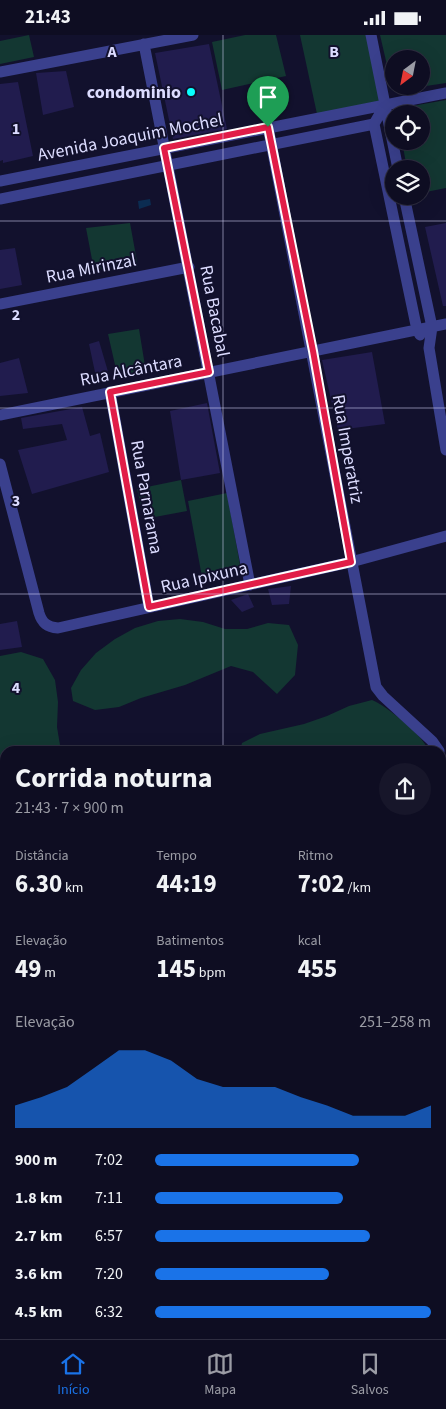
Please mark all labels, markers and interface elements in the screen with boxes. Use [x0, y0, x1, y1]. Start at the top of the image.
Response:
text: 21:43 [25, 4, 71, 31]
text: A [106, 41, 117, 63]
text: B [329, 41, 339, 63]
north arrow [385, 50, 430, 95]
map controls [385, 50, 430, 205]
pin [247, 76, 289, 127]
place label: condominio [87, 80, 181, 105]
icon: arrive [254, 83, 282, 111]
marker: condominio [185, 86, 197, 98]
button: locate [385, 105, 430, 150]
street label: Avenida Joaquim Mochel [35, 107, 225, 168]
text: 1 [12, 118, 20, 140]
button: layers [385, 160, 430, 205]
street label: Rua Mirinzal [44, 247, 138, 290]
street label: Rua Bacabal [193, 263, 236, 359]
text: 2 [12, 304, 20, 326]
street label: Rua Alcântara [78, 348, 184, 393]
street label: Rua Imperatriz [326, 393, 369, 506]
street label: Rua Parnarama [124, 438, 169, 556]
text: 3 [12, 490, 20, 512]
street label: Rua Ipixuna [158, 555, 250, 600]
text: 4 [12, 677, 21, 699]
text: Corrida noturna [15, 758, 213, 798]
button: share [379, 763, 431, 815]
text: 21:43 · 7 × 900 m [15, 797, 124, 819]
text: Distância [15, 846, 69, 866]
text: Tempo [156, 846, 197, 866]
text: Ritmo [298, 846, 333, 866]
text: 6.30 [15, 866, 62, 902]
text: 44:19 [156, 866, 217, 902]
text: 7:02 [298, 866, 345, 902]
text: km [62, 878, 83, 898]
text: /km [345, 878, 371, 898]
text: Elevação [15, 931, 67, 951]
text: Batimentos [156, 931, 224, 951]
text: kcal [298, 931, 321, 951]
text: 49 [15, 951, 41, 987]
text: 145 [156, 951, 196, 987]
text: 455 [298, 951, 337, 987]
text: m [41, 963, 56, 983]
text: bpm [196, 963, 226, 983]
text: Elevação [15, 1011, 75, 1033]
text: 251–258 m [359, 1011, 431, 1033]
text: 900 m [15, 1149, 57, 1171]
text: 7:02 [95, 1149, 123, 1171]
text: 1.8 km [15, 1187, 62, 1209]
text: 7:11 [95, 1187, 123, 1209]
text: 2.7 km [15, 1225, 62, 1247]
text: 6:57 [95, 1225, 123, 1247]
text: 3.6 km [15, 1263, 62, 1285]
text: 7:20 [95, 1263, 123, 1285]
text: 4.5 km [15, 1301, 62, 1323]
text: 6:32 [95, 1301, 123, 1323]
tab: Início [57, 1350, 90, 1400]
tab: Mapa [204, 1350, 236, 1400]
tab: Salvos [351, 1350, 389, 1400]

